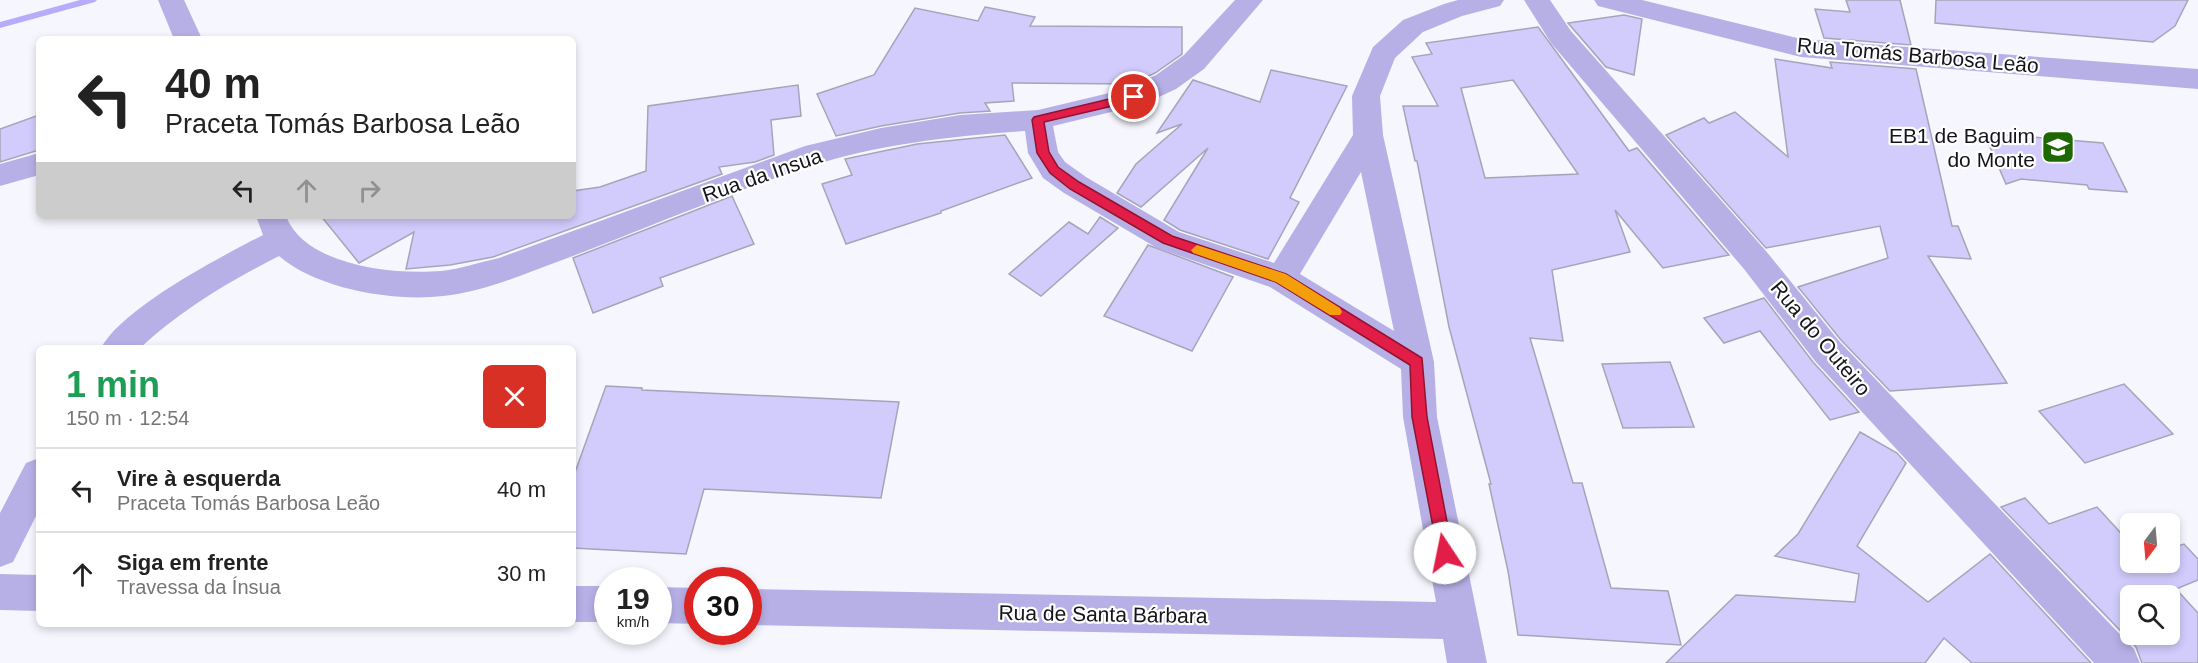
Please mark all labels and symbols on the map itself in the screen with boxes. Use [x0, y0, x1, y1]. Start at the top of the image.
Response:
street label: Rua Tomás Barbosa Leão [1796, 33, 2040, 77]
pin [1108, 71, 1159, 122]
place label: EB1 de Baguim do Monte [1889, 124, 2035, 171]
school or university icon: EB1 de Baguim do Monte [2040, 129, 2076, 165]
street label: Rua da Insua [699, 144, 825, 206]
street label: Rua do Outeiro [1766, 276, 1876, 400]
north arrow [2120, 513, 2180, 573]
position arrow [1413, 521, 1477, 585]
speed limit sign: 30 [684, 567, 762, 645]
street label: Rua de Santa Bárbara [998, 601, 1208, 627]

